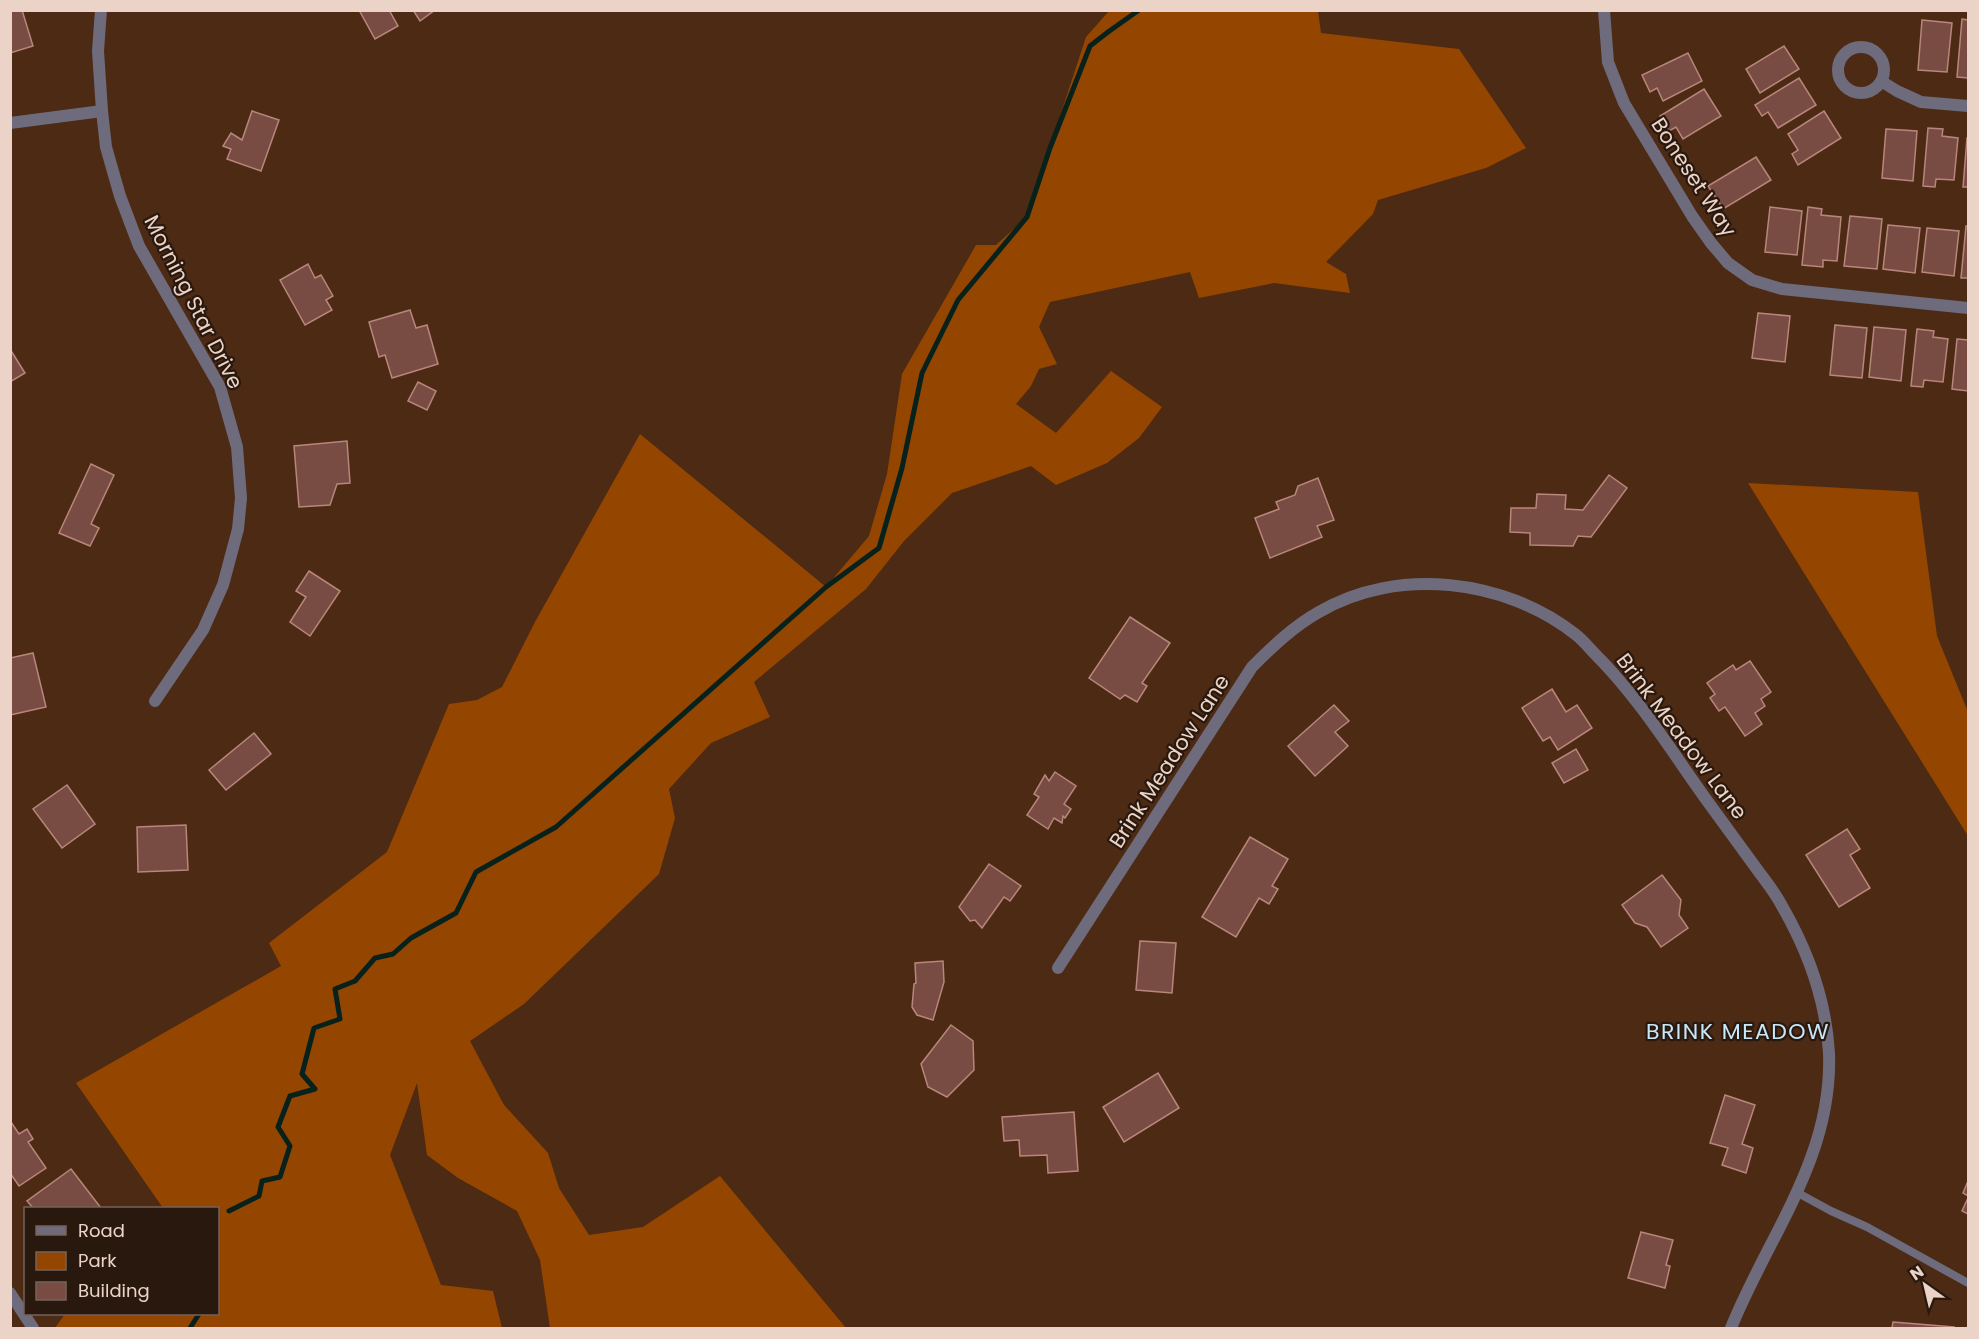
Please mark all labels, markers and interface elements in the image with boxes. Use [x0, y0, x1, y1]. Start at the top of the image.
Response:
street label: Boneset Way [1645, 112, 1743, 242]
street label: Morning Star Drive [138, 210, 250, 394]
street label: Brink Meadow Lane [1610, 647, 1754, 825]
street label: Brink Meadow Lane [1102, 669, 1236, 853]
district label: BRINK MEADOW [1646, 1016, 1830, 1047]
legend [24, 1207, 219, 1315]
text: Road [78, 1218, 125, 1243]
text: Park [78, 1248, 117, 1273]
north arrow [1895, 1255, 1955, 1315]
text: N [1905, 1260, 1928, 1286]
text: Building [78, 1278, 150, 1303]

